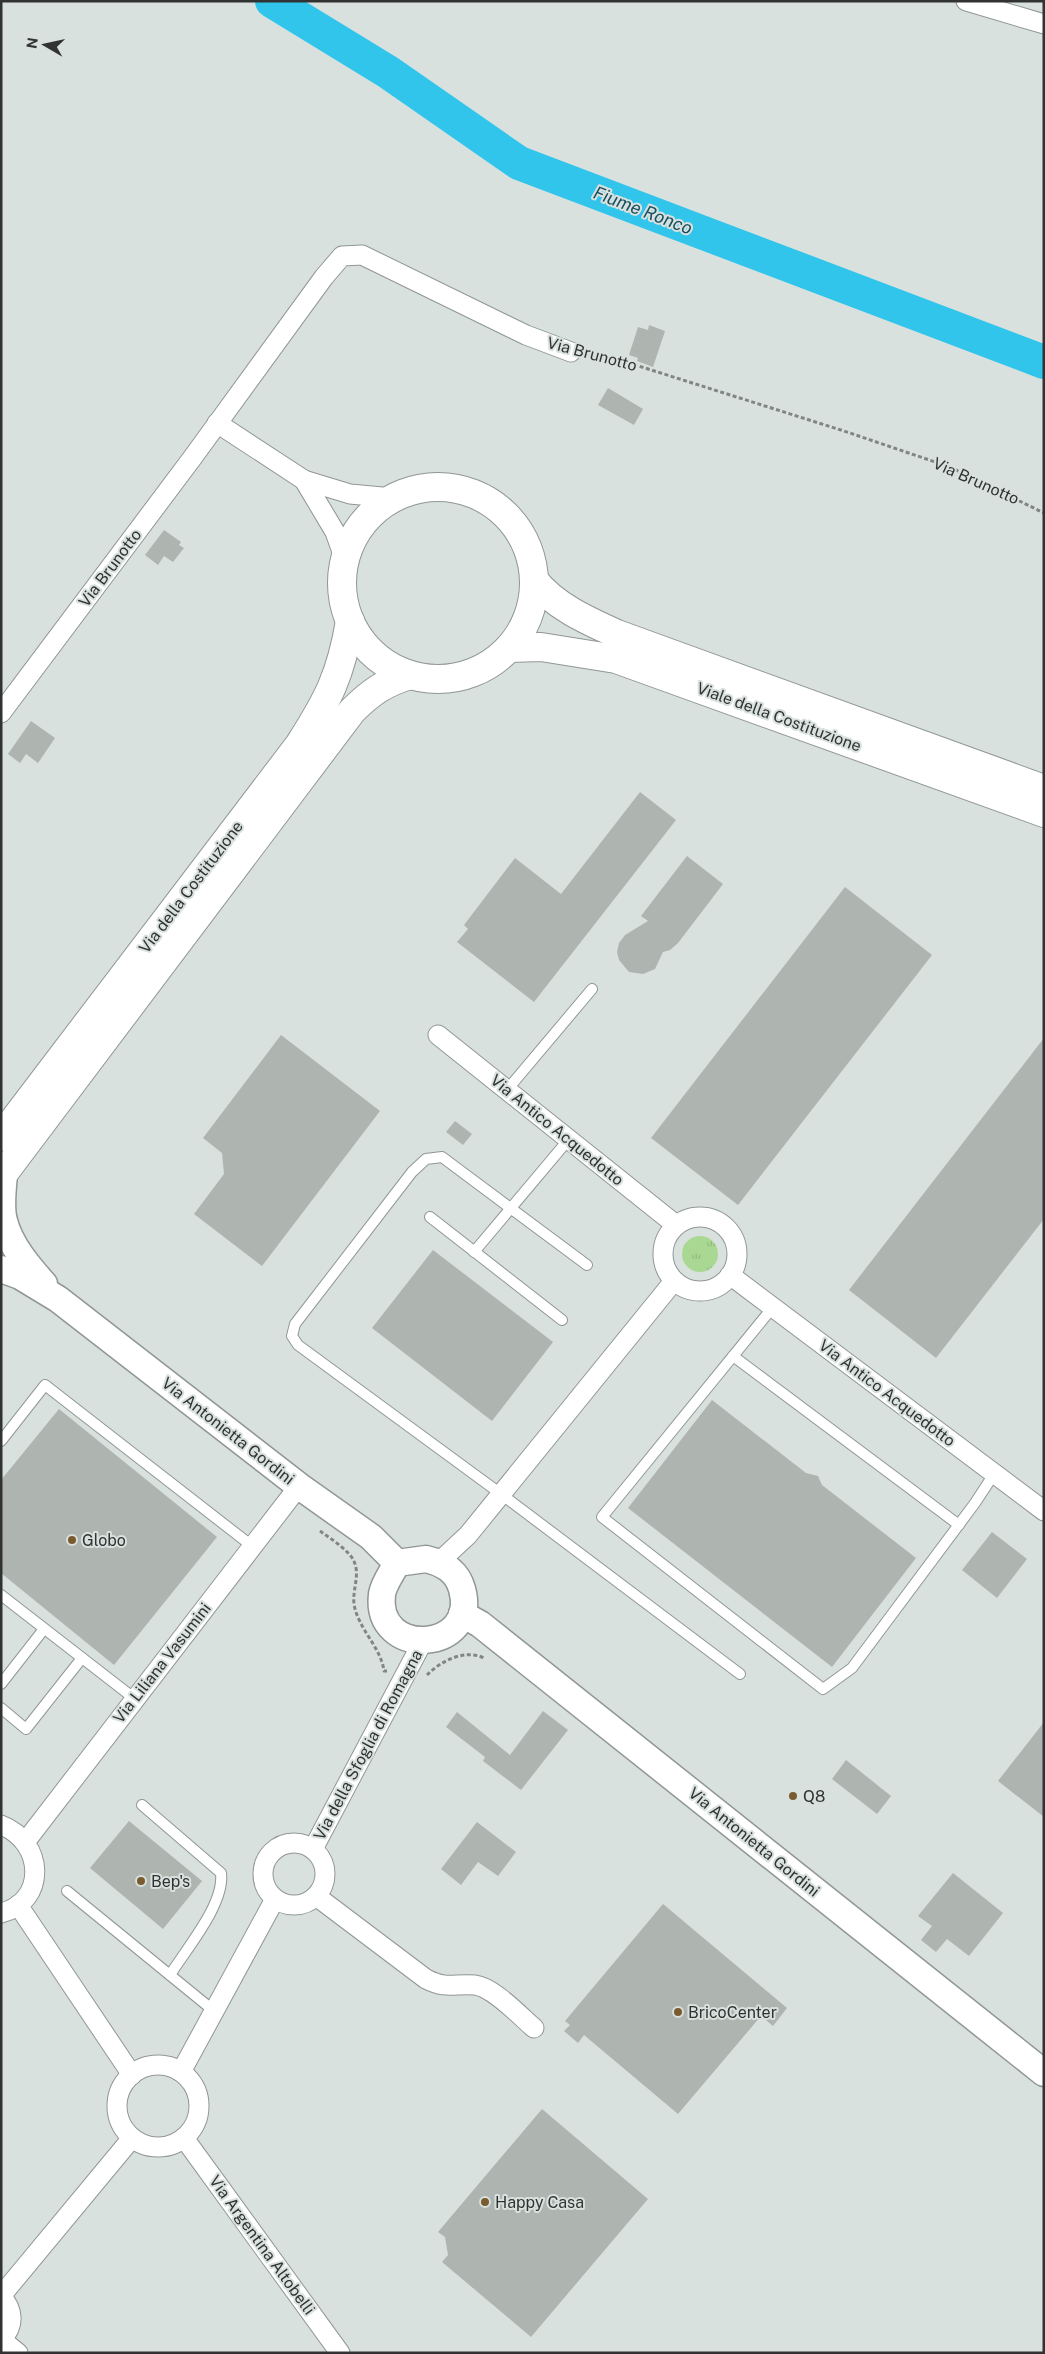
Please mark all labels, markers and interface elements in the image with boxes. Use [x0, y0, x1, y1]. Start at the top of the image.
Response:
north arrow [20, 20, 70, 70]
text: N [23, 36, 41, 50]
water label: Fiume Ronco [591, 182, 696, 239]
street label: Via Brunotto [545, 333, 639, 375]
street label: Via Brunotto [930, 454, 1022, 508]
street label: Via Brunotto [75, 525, 145, 611]
street label: Viale della Costituzione [694, 678, 864, 756]
street label: Via della Costituzione [135, 817, 247, 957]
street label: Via Antico Acquedotto [487, 1070, 627, 1190]
street label: Via Antico Acquedotto [815, 1336, 959, 1450]
street label: Via Antonietta Gordini [158, 1373, 298, 1489]
place label: Globo [82, 1531, 126, 1550]
marker: Globo [66, 1534, 78, 1546]
street label: Via Liliana Vasumini [109, 1599, 215, 1727]
street label: Via della Sfoglia di Romagna [310, 1647, 426, 1843]
street label: Via Antonietta Gordini [685, 1783, 823, 1901]
place label: Q8 [803, 1787, 825, 1806]
marker: Q8 [787, 1790, 799, 1802]
place label: Bep's [151, 1872, 190, 1891]
marker: Bep's [135, 1875, 147, 1887]
place label: BricoCenter [688, 2003, 777, 2022]
marker: BricoCenter [672, 2006, 684, 2018]
street label: Via Argentina Altobelli [205, 2172, 319, 2318]
place label: Happy Casa [495, 2193, 584, 2212]
marker: Happy Casa [479, 2196, 491, 2208]

